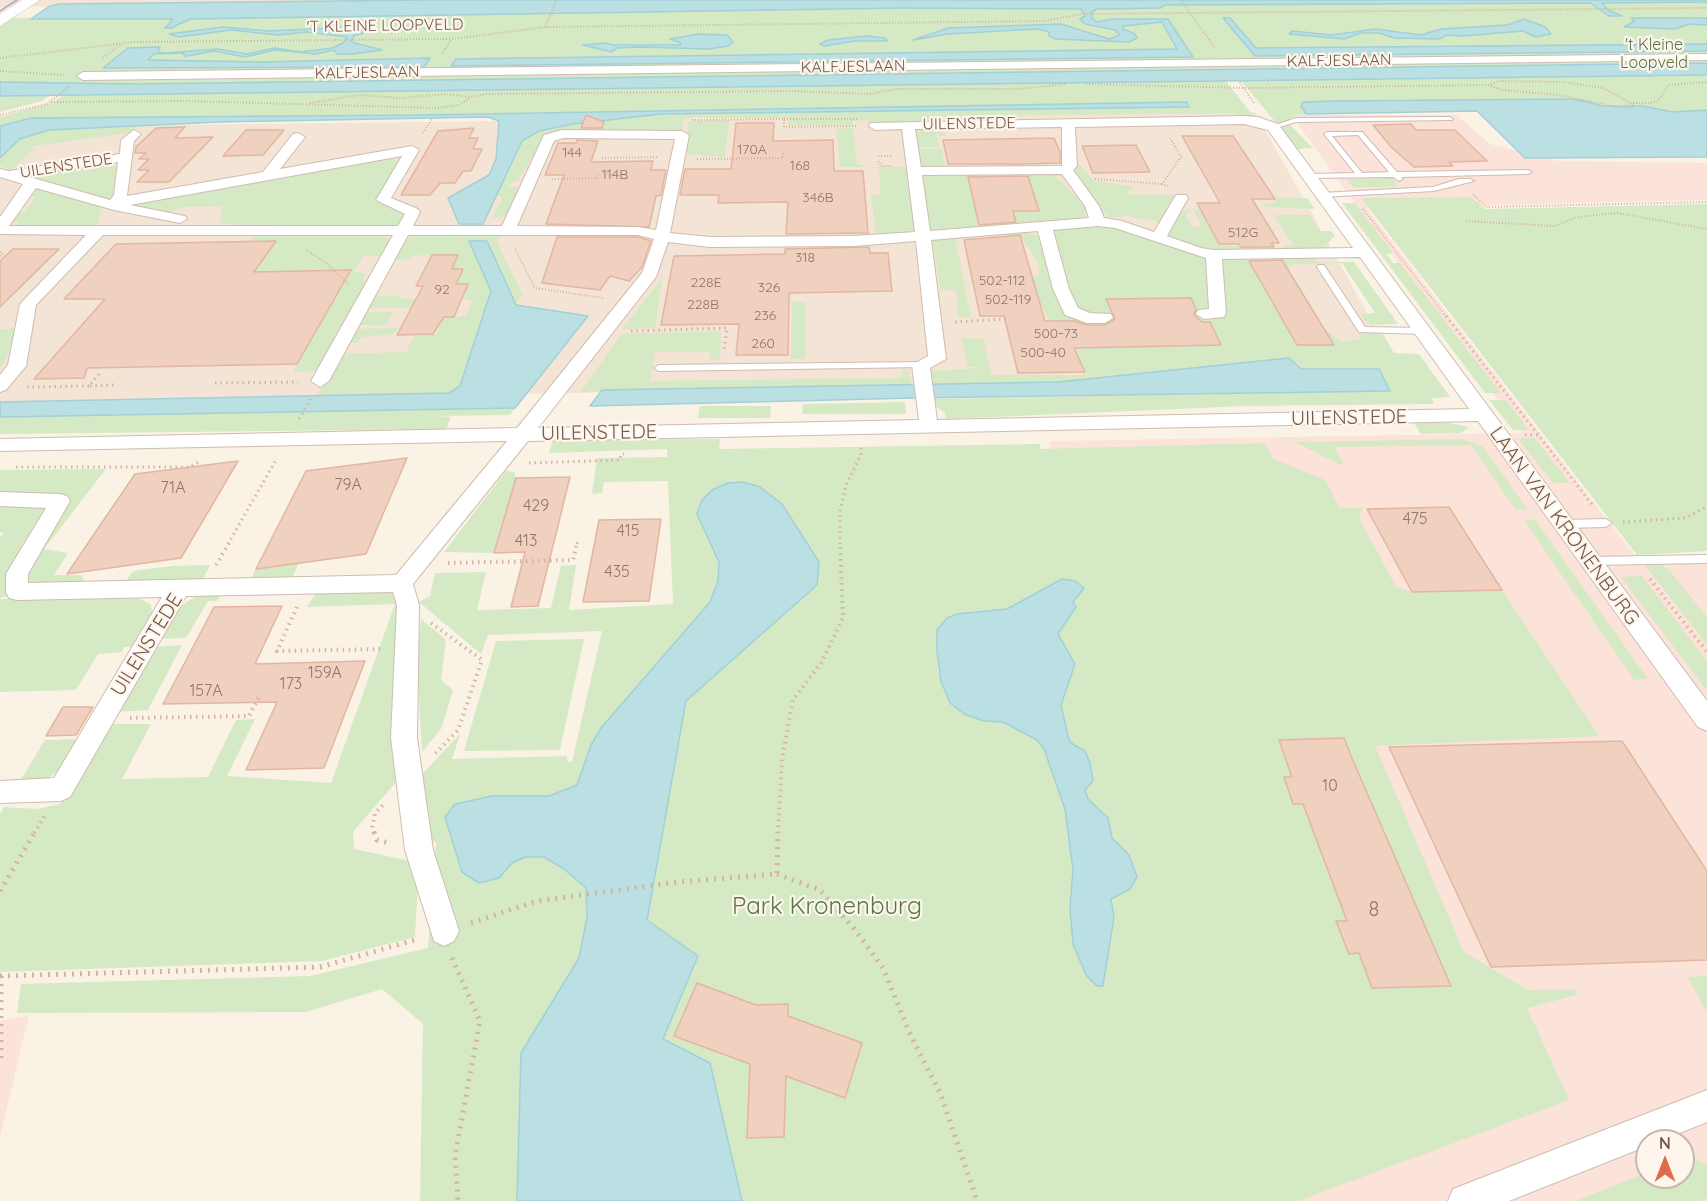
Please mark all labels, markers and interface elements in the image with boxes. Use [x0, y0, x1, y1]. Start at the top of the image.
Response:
street label: 'T KLEINE LOOPVELD [306, 15, 464, 37]
park label: 't Kleine Loopveld [1620, 35, 1688, 73]
street label: KALFJESLAAN [1286, 50, 1392, 72]
street label: KALFJESLAAN [800, 56, 906, 78]
street label: KALFJESLAAN [314, 62, 420, 84]
street label: UILENSTEDE [922, 114, 1016, 134]
house number: 170A [737, 142, 767, 158]
house number: 144 [562, 145, 582, 161]
street label: UILENSTEDE [19, 149, 113, 183]
house number: 168 [790, 158, 810, 174]
house number: 114B [602, 167, 628, 183]
house number: 346B [802, 190, 834, 206]
house number: 512G [1228, 225, 1258, 241]
house number: 318 [795, 250, 815, 266]
house number: 502-112 [979, 273, 1025, 289]
house number: 228E [690, 275, 722, 291]
house number: 326 [758, 280, 780, 296]
house number: 92 [434, 282, 450, 298]
house number: 502-119 [985, 292, 1031, 308]
house number: 228B [687, 297, 719, 313]
house number: 236 [754, 308, 776, 324]
house number: 500-73 [1034, 326, 1078, 342]
house number: 260 [751, 336, 775, 352]
house number: 500-40 [1020, 345, 1066, 361]
street label: UILENSTEDE [1291, 405, 1407, 431]
street label: UILENSTEDE [541, 420, 657, 446]
street label: LAAN VAN KRONENBURG [1484, 422, 1644, 630]
house number: 79A [334, 475, 362, 495]
house number: 71A [160, 478, 186, 498]
house number: 429 [523, 496, 549, 516]
house number: 475 [1403, 509, 1427, 529]
house number: 415 [617, 521, 639, 541]
house number: 413 [515, 531, 537, 551]
house number: 435 [604, 562, 630, 582]
street label: UILENSTEDE [106, 589, 188, 701]
house number: 159A [308, 663, 342, 683]
house number: 173 [280, 674, 302, 694]
house number: 157A [189, 681, 223, 701]
house number: 10 [1322, 776, 1338, 796]
park label: Park Kronenburg [732, 893, 922, 921]
house number: 8 [1369, 898, 1379, 922]
north arrow [1635, 1129, 1695, 1189]
text: N [1659, 1133, 1671, 1153]

